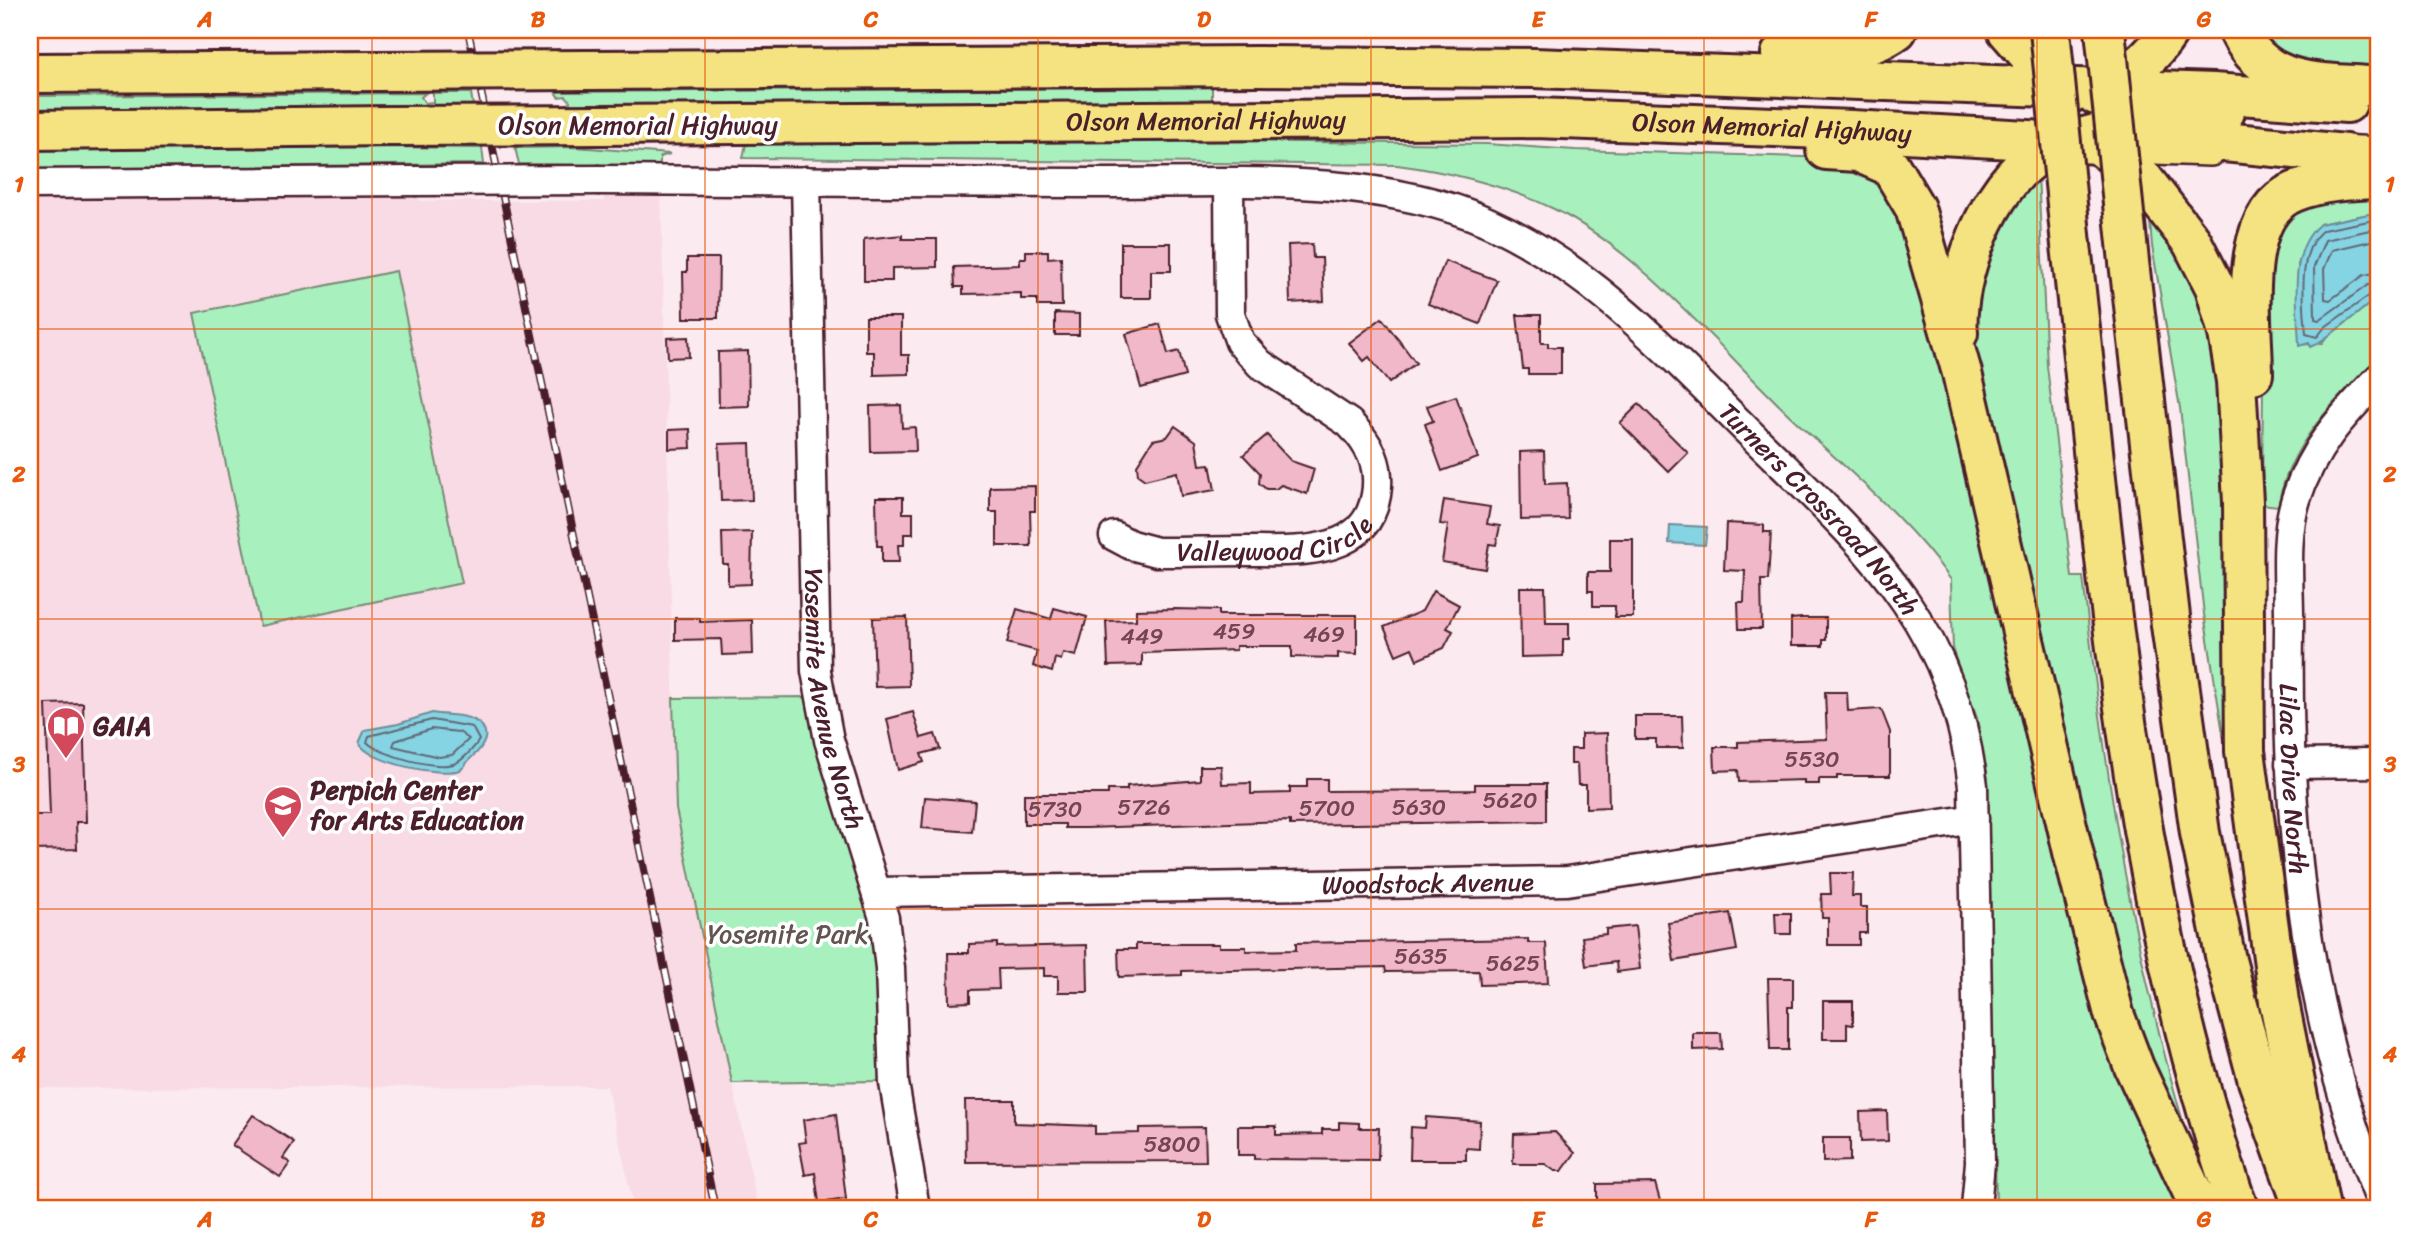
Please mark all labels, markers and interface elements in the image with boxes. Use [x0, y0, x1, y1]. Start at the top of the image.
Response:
text: A [196, 0, 213, 40]
text: B [531, 0, 546, 40]
text: C [863, 0, 879, 40]
text: D [1197, 0, 1212, 40]
text: E [1532, 0, 1547, 40]
text: F [1864, 0, 1879, 40]
text: G [2196, 0, 2212, 40]
street label: Olson Memorial Highway [1066, 96, 1347, 145]
street label: Olson Memorial Highway [1631, 99, 1913, 156]
street label: Olson Memorial Highway [498, 102, 778, 148]
text: 1 [14, 164, 24, 205]
text: 1 [2385, 164, 2395, 205]
street label: Turners Crossroad North [1707, 391, 1932, 625]
text: 2 [11, 454, 26, 495]
text: 2 [2382, 454, 2397, 495]
street label: Valleywood Circle [1177, 505, 1386, 575]
street label: Yosemite Avenue North [791, 568, 878, 835]
house number: 459 [1213, 611, 1255, 652]
house number: 469 [1303, 614, 1345, 655]
house number: 449 [1121, 616, 1163, 657]
street label: Lilac Drive North [2266, 683, 2322, 877]
place label: GAIA [93, 703, 151, 749]
library icon: GAIA [45, 705, 87, 760]
house number: 5530 [1784, 739, 1840, 780]
text: 3 [12, 744, 26, 785]
text: 3 [2383, 744, 2397, 785]
place label: Perpich Center for Arts Education [310, 767, 525, 843]
house number: 5620 [1483, 780, 1537, 821]
school or university icon: Perpich Center for Arts Education [262, 784, 304, 839]
house number: 5726 [1117, 787, 1171, 828]
house number: 5630 [1392, 787, 1446, 828]
house number: 5700 [1299, 788, 1355, 829]
house number: 5730 [1028, 789, 1082, 830]
street label: Woodstock Avenue [1322, 859, 1535, 908]
park label: Yosemite Park [707, 911, 869, 957]
house number: 5635 [1394, 936, 1448, 977]
house number: 5625 [1486, 943, 1540, 984]
text: 4 [11, 1034, 27, 1075]
text: 4 [2382, 1034, 2398, 1075]
house number: 5800 [1144, 1124, 1201, 1165]
text: A [196, 1199, 213, 1238]
text: B [531, 1199, 546, 1238]
text: C [863, 1199, 879, 1238]
text: D [1197, 1199, 1212, 1238]
text: E [1532, 1199, 1547, 1238]
text: F [1864, 1199, 1879, 1238]
text: G [2196, 1199, 2212, 1238]

